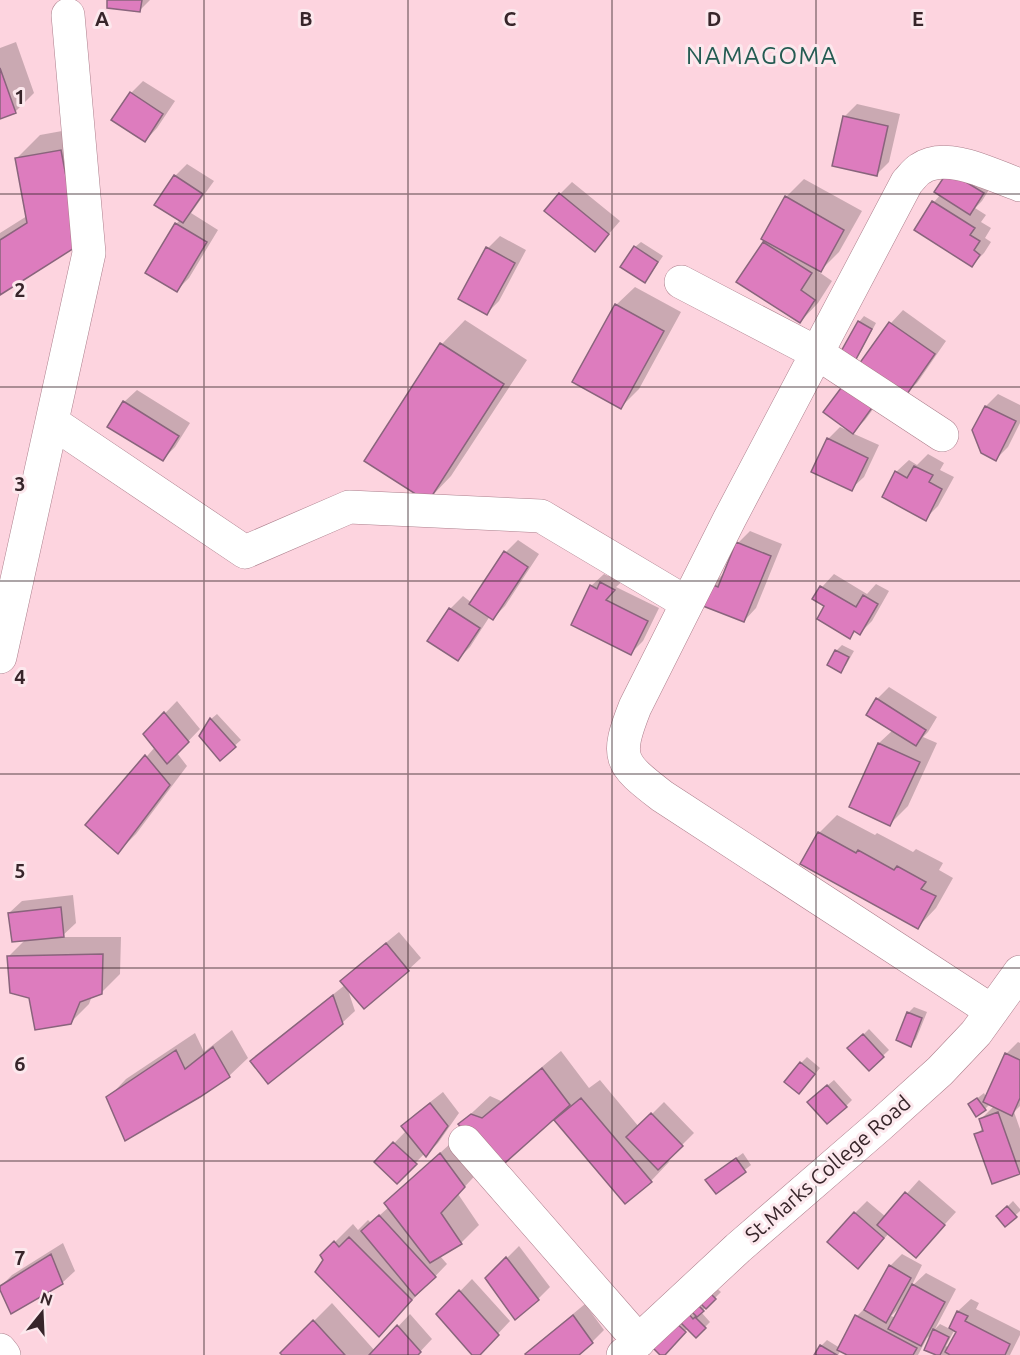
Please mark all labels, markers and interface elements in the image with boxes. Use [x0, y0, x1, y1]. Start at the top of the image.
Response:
text: A [95, 7, 109, 30]
text: B [299, 7, 313, 30]
text: C [504, 7, 517, 30]
text: D [707, 7, 721, 30]
text: E [912, 7, 924, 30]
district label: NAMAGOMA [686, 42, 838, 69]
text: 1 [14, 85, 26, 108]
text: 2 [14, 278, 26, 301]
text: 3 [14, 472, 26, 495]
text: 4 [14, 665, 26, 688]
text: 5 [14, 859, 26, 882]
text: 6 [14, 1052, 26, 1075]
street label: St.Marks College Road [740, 1090, 915, 1246]
text: 7 [14, 1246, 26, 1269]
north arrow [12, 1283, 72, 1343]
text: N [38, 1288, 55, 1309]

